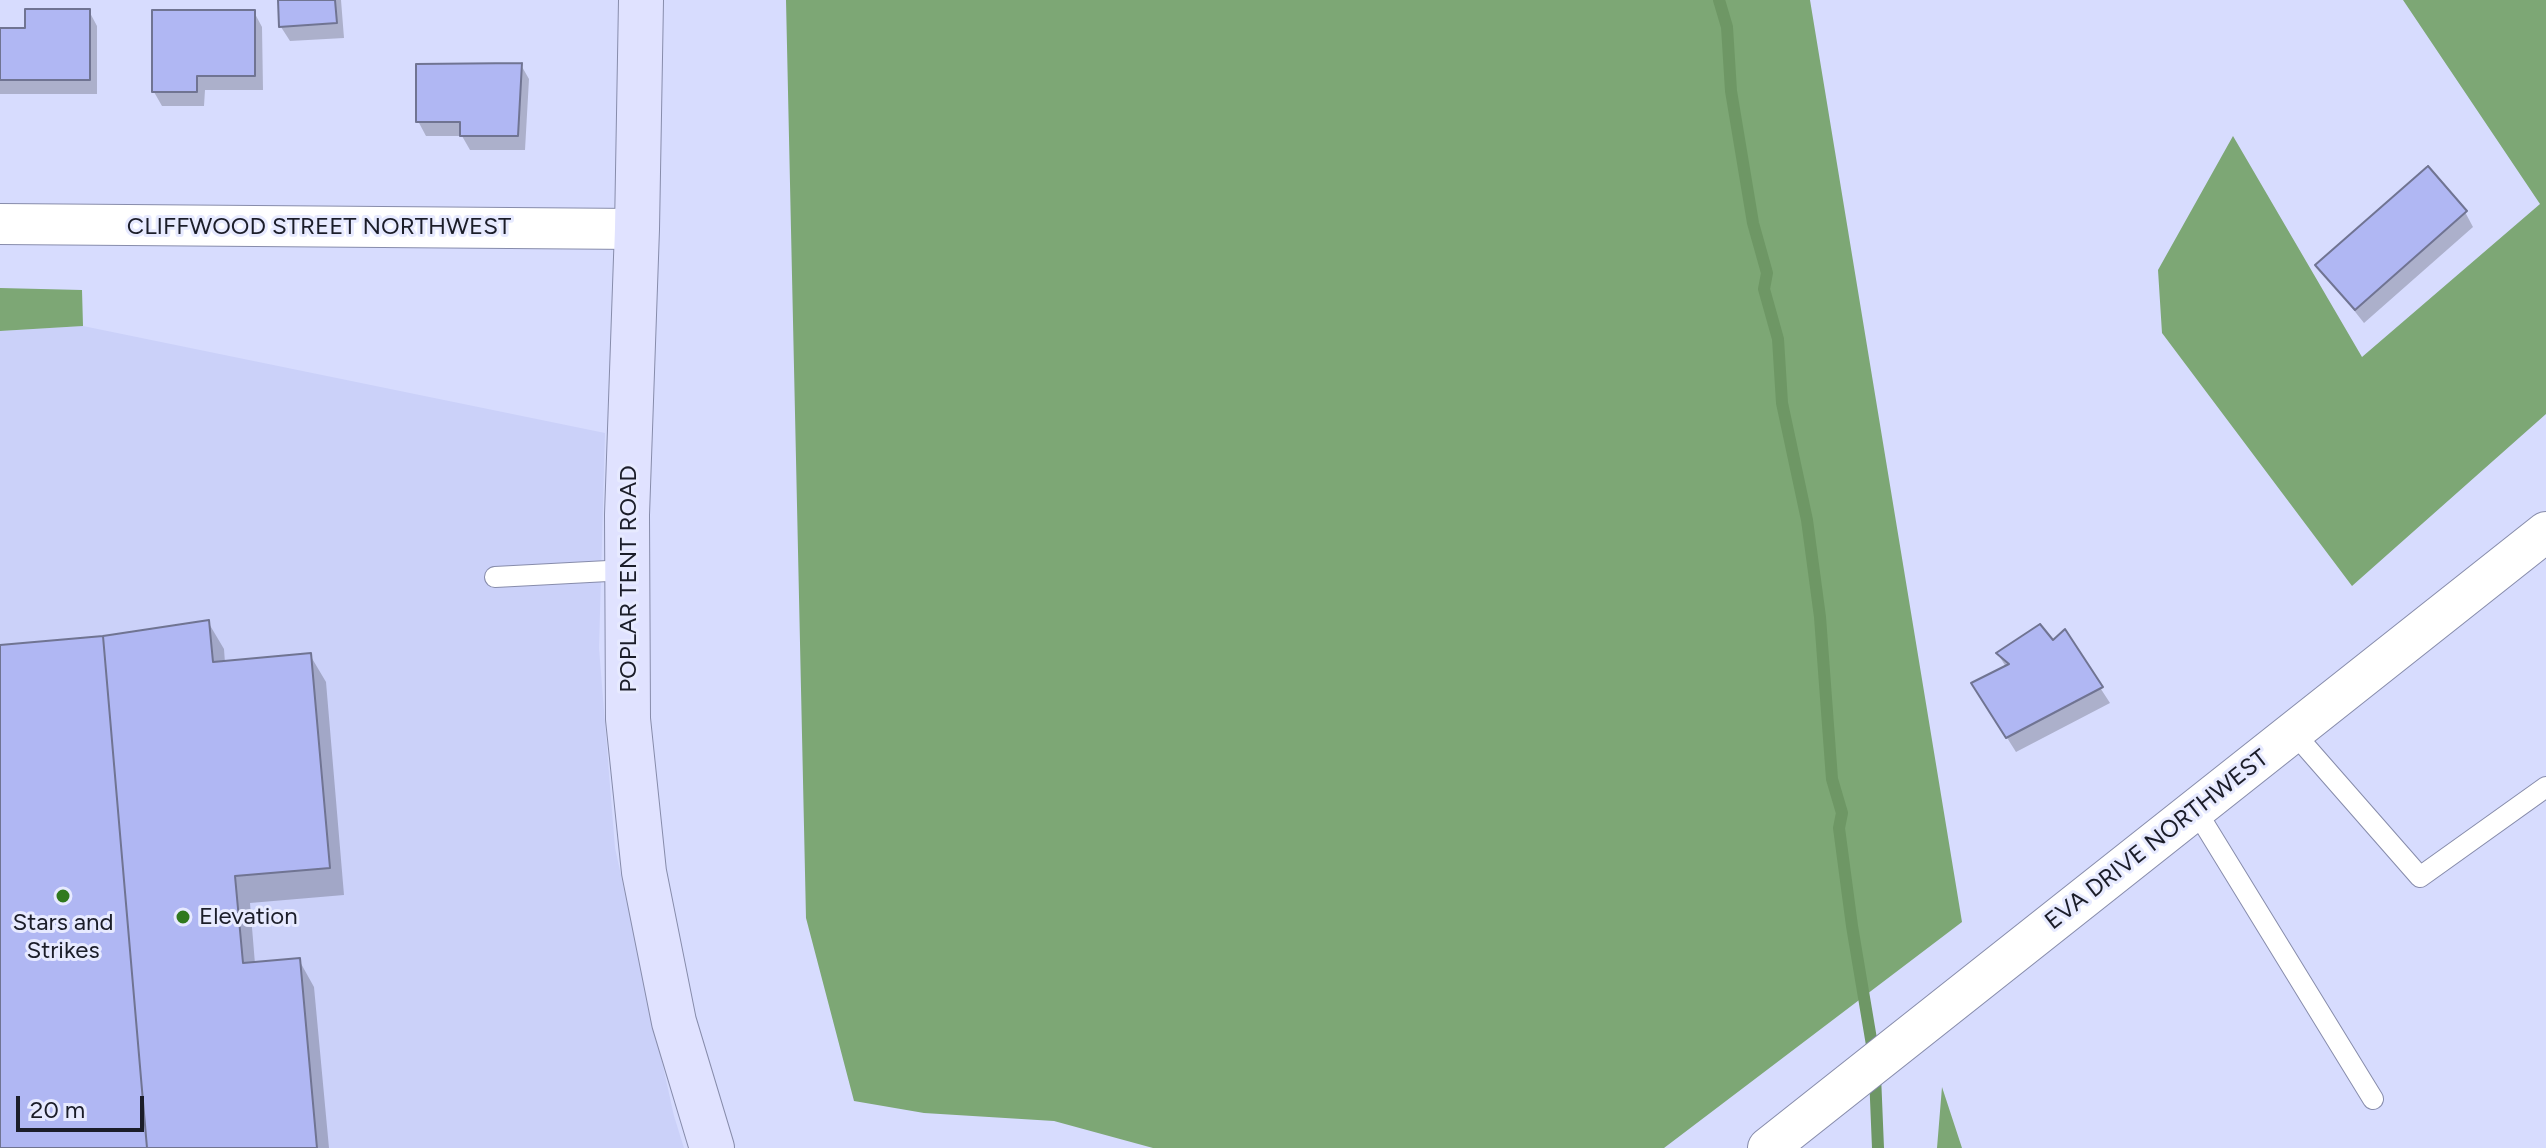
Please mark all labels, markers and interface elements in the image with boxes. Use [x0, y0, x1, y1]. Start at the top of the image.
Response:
street label: CLIFFWOOD STREET NORTHWEST [127, 213, 511, 241]
street label: POPLAR TENT ROAD [615, 465, 643, 693]
street label: EVA DRIVE NORTHWEST [2040, 744, 2274, 936]
marker: Stars and Strikes [54, 887, 72, 905]
place label: Elevation [199, 903, 298, 931]
marker: Elevation [174, 908, 192, 926]
place label: Stars and Strikes [13, 909, 113, 965]
scale bar [20, 1080, 148, 1130]
text: 20 m [30, 1095, 85, 1124]

